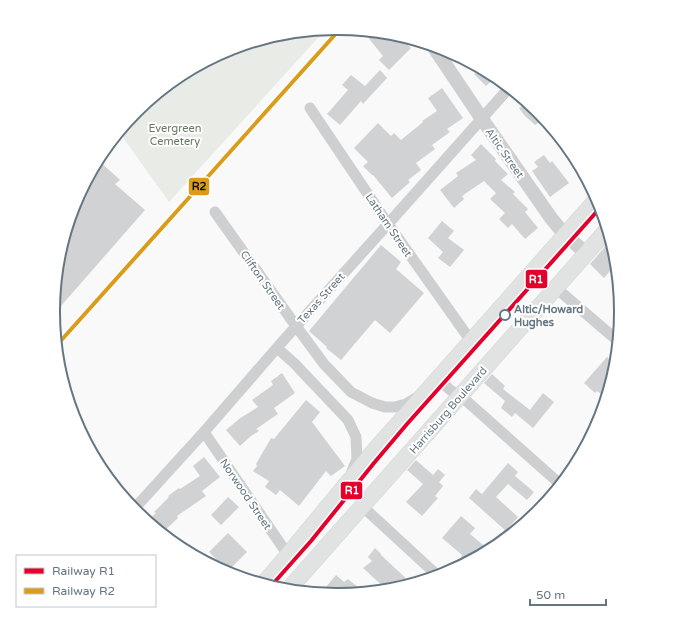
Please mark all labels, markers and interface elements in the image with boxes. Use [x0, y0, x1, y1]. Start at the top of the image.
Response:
park label: Evergreen Cemetery [148, 122, 202, 148]
street label: Altic Street [483, 126, 527, 181]
line badge: R2 [188, 177, 210, 196]
text: R2 [192, 180, 206, 193]
street label: Latham Street [363, 191, 415, 260]
street label: Clifton Street [237, 248, 288, 312]
line badge: R1 [525, 269, 548, 289]
street label: Texas Street [295, 270, 348, 326]
text: R1 [529, 273, 543, 286]
place label: Altic/Howard Hughes [514, 303, 583, 330]
marker: Altic/Howard Hughes [499, 309, 511, 321]
street label: Harrisburg Boulevard [407, 364, 490, 457]
street label: Norwood Street [217, 456, 274, 532]
line badge: R1 [340, 481, 363, 500]
text: R1 [345, 484, 359, 497]
legend [16, 555, 156, 607]
text: Railway R1 [52, 564, 115, 578]
scale bar [530, 581, 606, 607]
text: Railway R2 [52, 584, 115, 598]
text: 50 m [536, 588, 565, 602]

